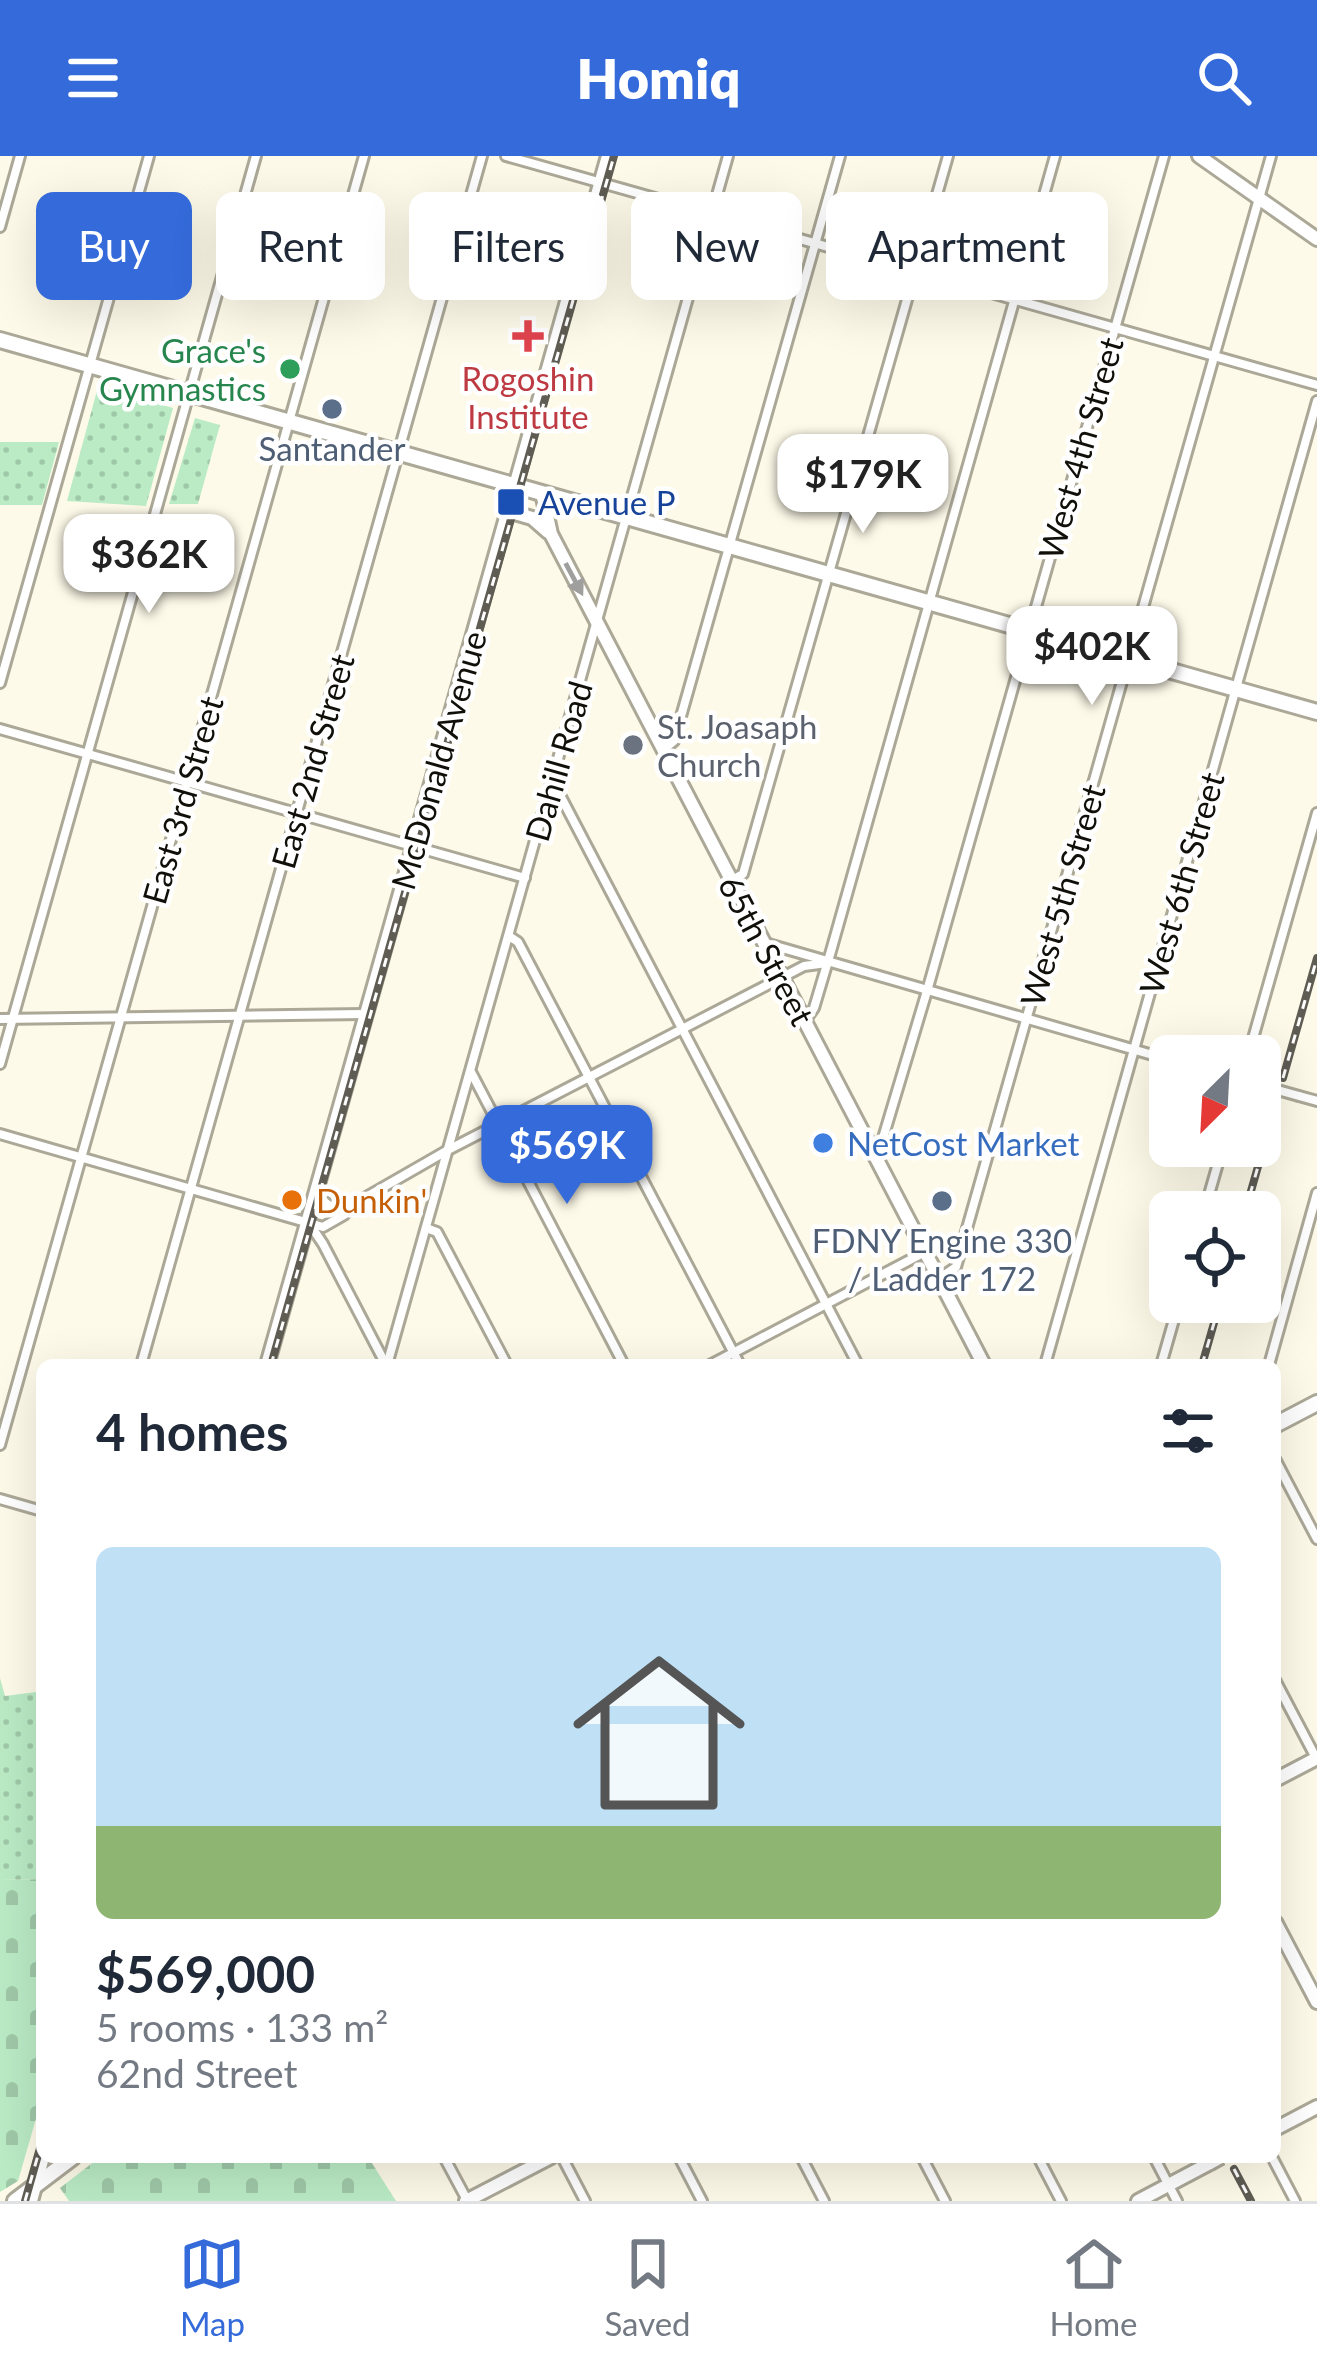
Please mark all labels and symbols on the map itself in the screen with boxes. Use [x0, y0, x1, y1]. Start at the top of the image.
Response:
marker: Rogoshin Institute [512, 320, 544, 352]
place label: Grace's Gymnastics [99, 330, 266, 408]
street label: West 4th Street [1029, 332, 1131, 564]
marker: Grace's Gymnastics [277, 356, 303, 382]
place label: Rogoshin Institute [462, 358, 594, 436]
marker: Santander [319, 396, 345, 422]
place label: Santander [259, 428, 405, 468]
pin: $179K [779, 434, 947, 536]
place label: Avenue P [538, 482, 676, 522]
marker: Avenue P [495, 486, 527, 518]
pin: $362K [65, 514, 233, 616]
one-way arrow [563, 561, 584, 596]
pin: $402K [1008, 606, 1176, 708]
street label: McDonald Avenue [382, 626, 494, 894]
street label: East 2nd Street [262, 649, 362, 873]
street label: Dahill Road [516, 676, 600, 846]
street label: East 3rd Street [133, 691, 231, 908]
place label: St. Joasaph Church [657, 706, 817, 784]
marker: St. Joasaph Church [620, 732, 646, 758]
street label: West 6th Street [1130, 767, 1232, 999]
street label: West 5th Street [1011, 779, 1113, 1011]
street label: 65th Street [711, 868, 823, 1032]
north arrow [1149, 1035, 1281, 1167]
pin: $569K [483, 1105, 651, 1207]
place label: NetCost Market [847, 1123, 1080, 1163]
marker: NetCost Market [810, 1130, 836, 1156]
place label: Dunkin' [316, 1180, 427, 1220]
marker: Dunkin' [279, 1187, 305, 1213]
marker: FDNY Engine 330 / Ladder 172 [929, 1188, 955, 1214]
place label: FDNY Engine 330 / Ladder 172 [812, 1220, 1072, 1298]

